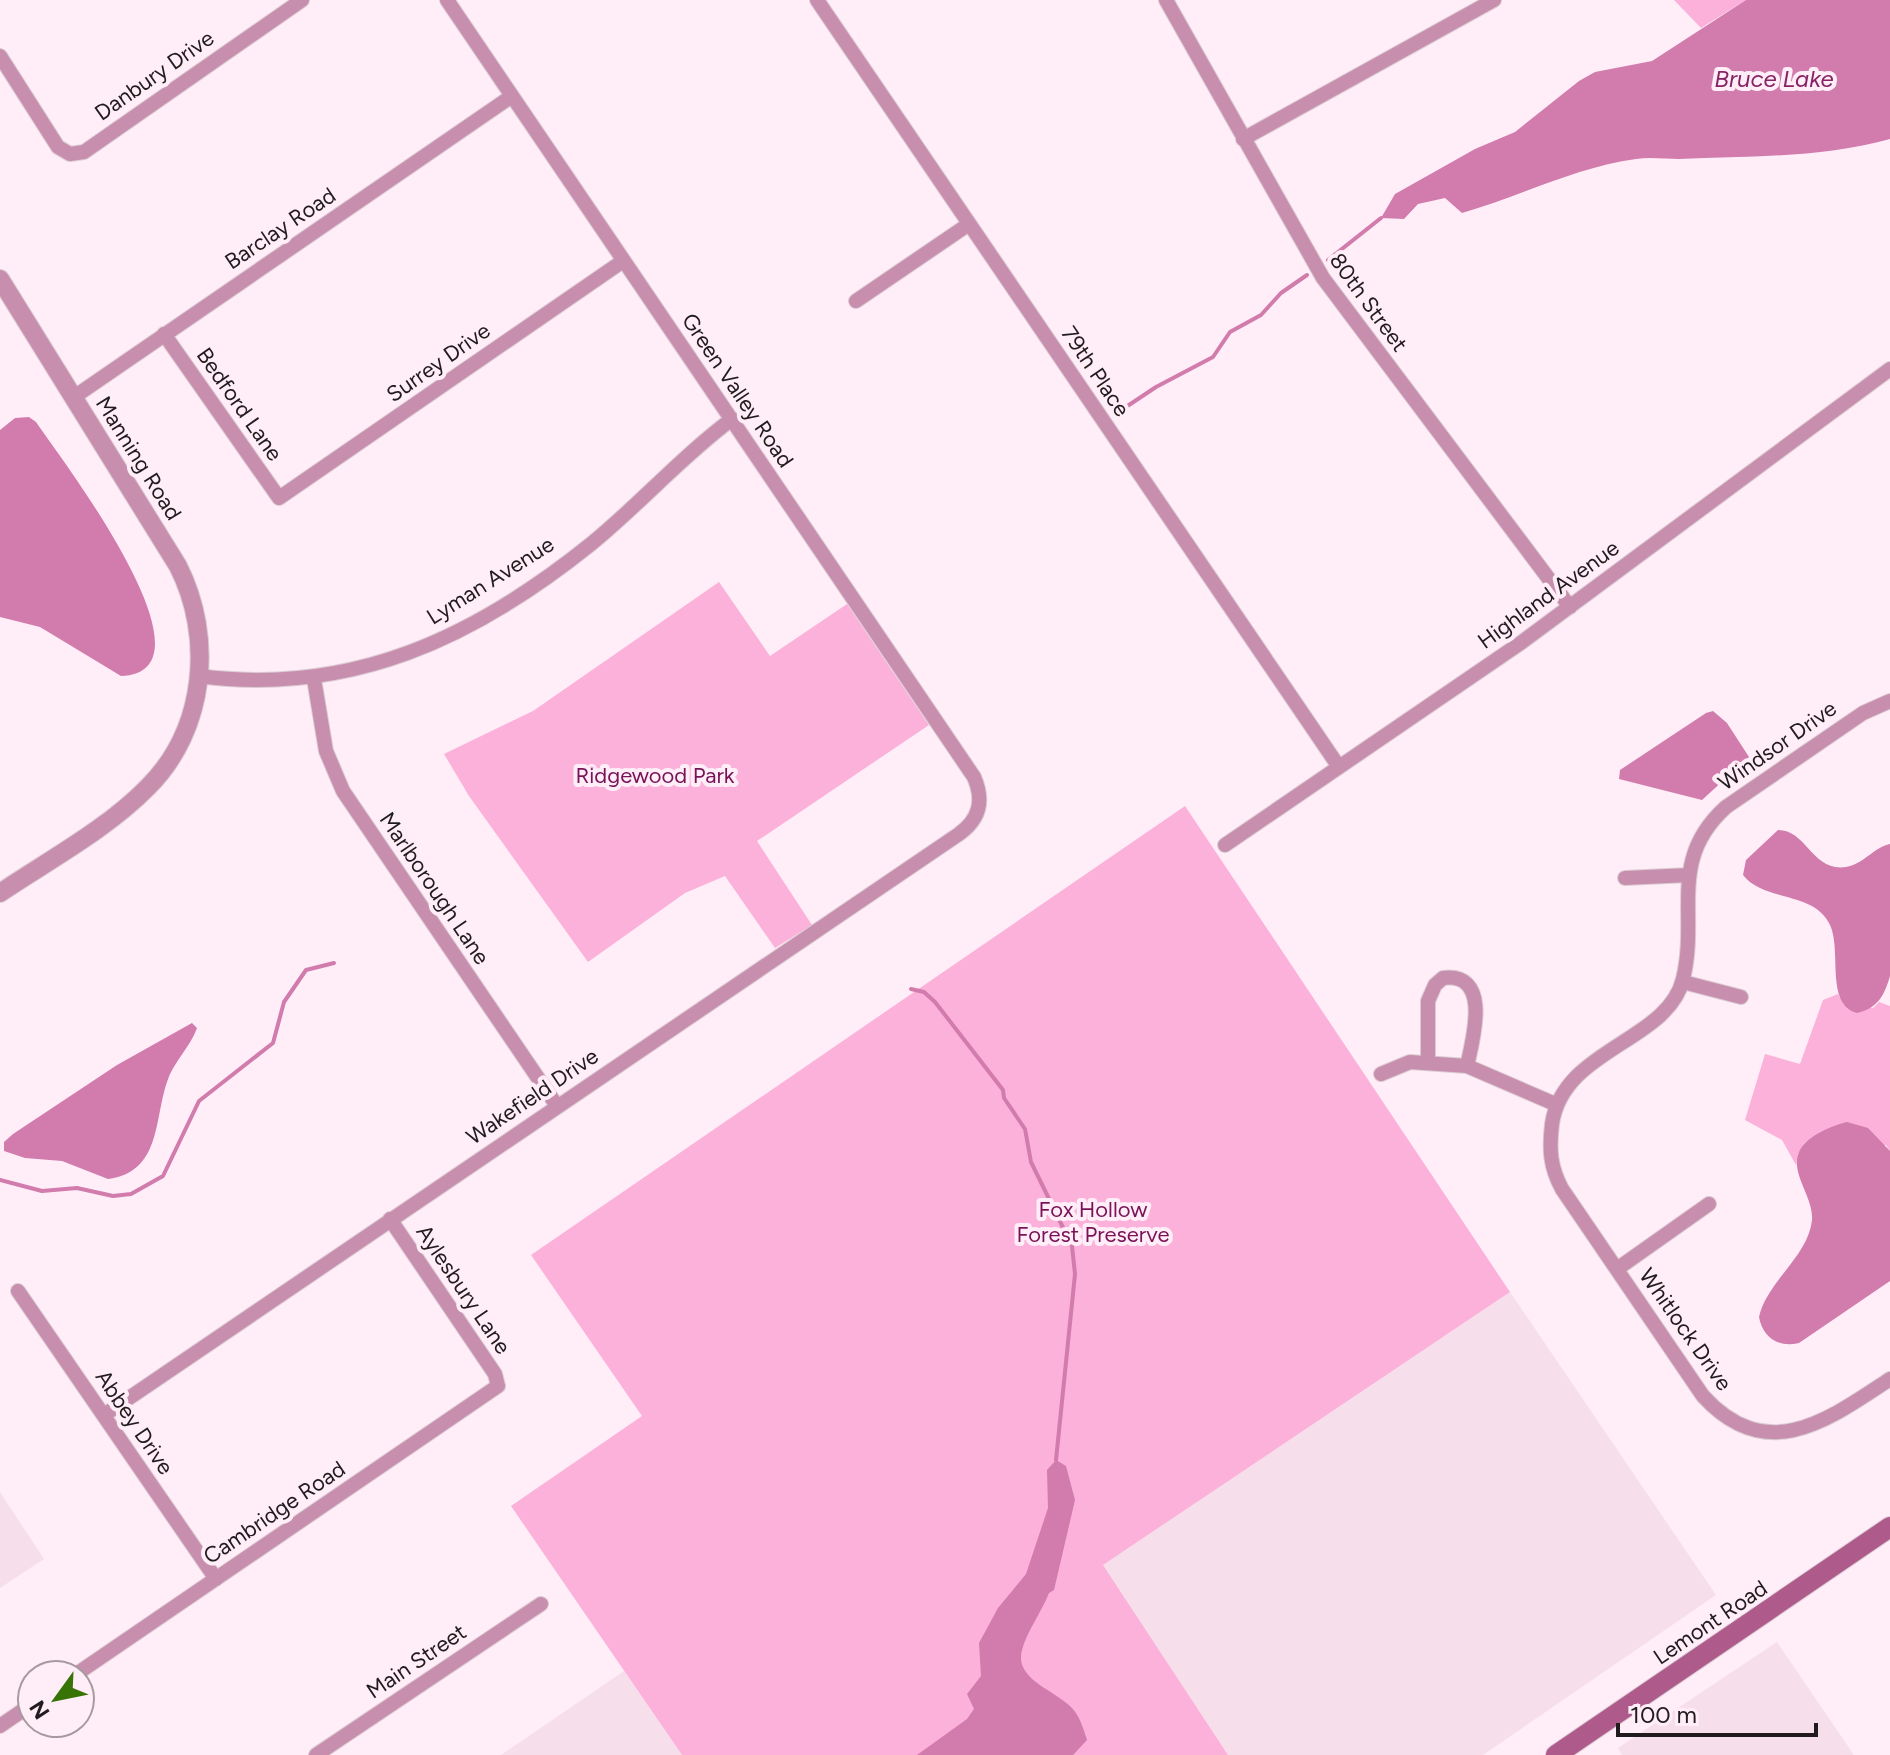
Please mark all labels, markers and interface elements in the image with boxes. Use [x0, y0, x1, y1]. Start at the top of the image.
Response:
street label: Danbury Drive [90, 24, 219, 126]
water label: Bruce Lake [1714, 64, 1834, 93]
street label: Barclay Road [220, 182, 341, 275]
street label: 80th Street [1324, 248, 1413, 357]
street label: Green Valley Road [676, 308, 799, 473]
street label: Surrey Drive [381, 317, 495, 408]
street label: 79th Place [1056, 321, 1136, 422]
street label: Bedford Lane [191, 343, 288, 466]
street label: Manning Road [90, 391, 187, 525]
street label: Lyman Avenue [422, 531, 559, 630]
street label: Highland Avenue [1472, 534, 1624, 655]
street label: Windsor Drive [1713, 695, 1842, 796]
park label: Ridgewood Park [575, 762, 735, 789]
street label: Marlborough Lane [374, 807, 495, 970]
street label: Wakefield Drive [461, 1042, 603, 1150]
park label: Fox Hollow Forest Preserve [1016, 1196, 1170, 1248]
street label: Aylesbury Lane [410, 1220, 517, 1359]
street label: Whitlock Drive [1633, 1263, 1738, 1396]
street label: Abbey Drive [90, 1365, 179, 1480]
street label: Cambridge Road [198, 1455, 350, 1570]
street label: Lemont Road [1648, 1574, 1772, 1670]
street label: Main Street [361, 1618, 471, 1705]
north arrow [16, 1659, 96, 1739]
scale bar [1618, 1687, 1816, 1737]
text: N [24, 1695, 56, 1724]
text: 100 m [1630, 1700, 1697, 1729]

